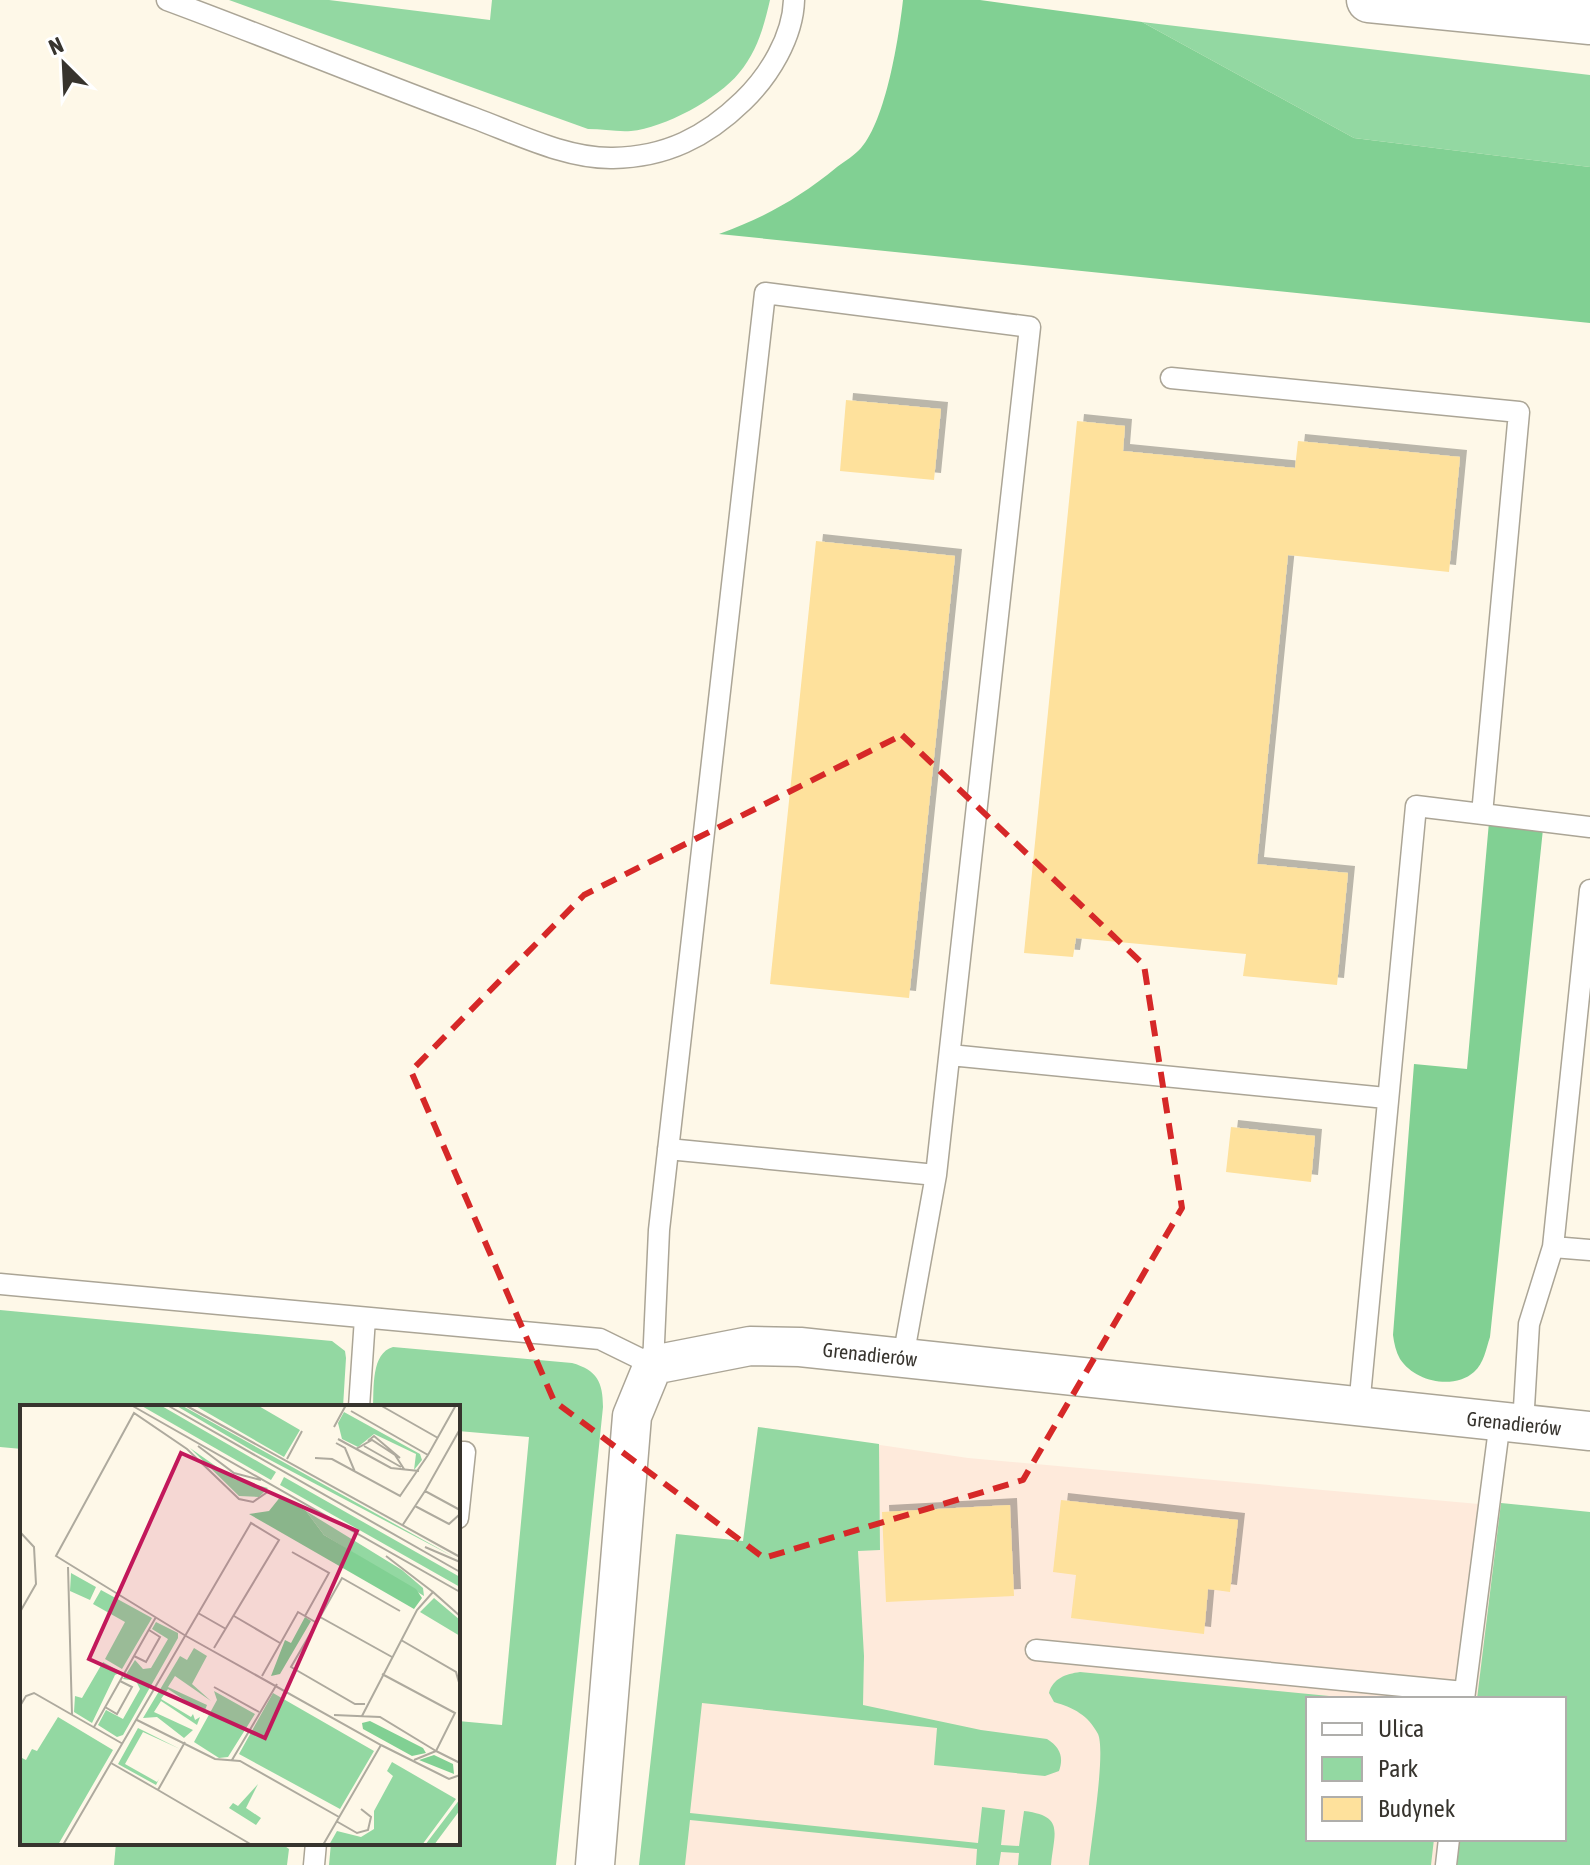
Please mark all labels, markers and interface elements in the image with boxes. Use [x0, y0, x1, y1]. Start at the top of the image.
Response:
north arrow [24, 24, 104, 104]
text: N [45, 31, 67, 60]
street label: Grenadierów [822, 1338, 918, 1370]
inset map [20, 1405, 460, 1845]
street label: Grenadierów [1466, 1407, 1562, 1439]
legend [1306, 1697, 1566, 1841]
text: Ulica [1378, 1715, 1424, 1742]
text: Park [1378, 1755, 1419, 1782]
text: Budynek [1378, 1795, 1456, 1822]

